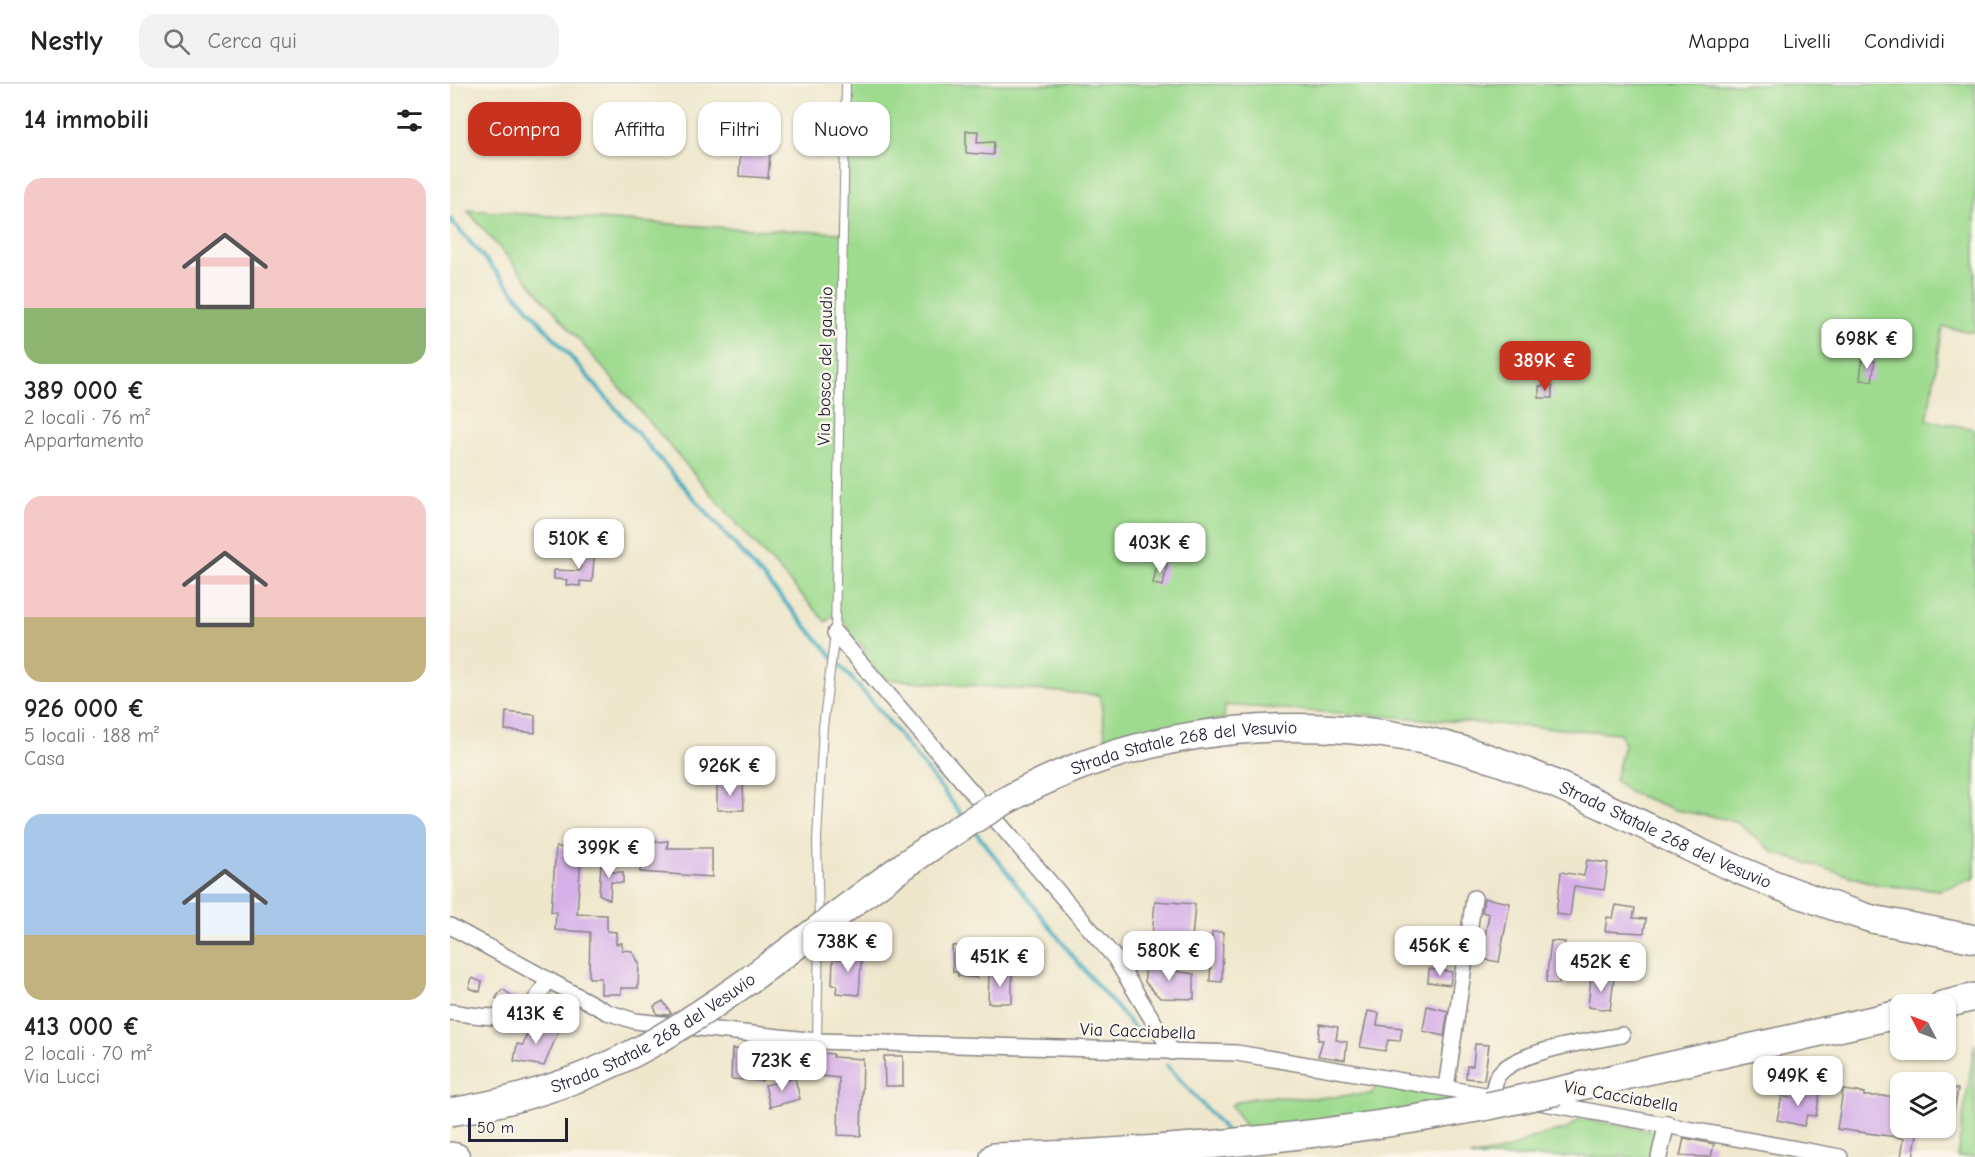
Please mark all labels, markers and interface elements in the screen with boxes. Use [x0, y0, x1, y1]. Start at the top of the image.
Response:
search box [139, 14, 559, 68]
text: Nestly [30, 25, 103, 57]
icon: search [160, 25, 193, 58]
text: Cerca qui [208, 28, 297, 54]
text: Mappa [1688, 29, 1750, 53]
text: Livelli [1783, 29, 1831, 53]
text: Condividi [1864, 29, 1945, 53]
chip: Compra [468, 102, 581, 156]
chip: Affitta [593, 102, 686, 156]
chip: Filtri [698, 102, 781, 156]
chip: Nuovo [793, 102, 890, 156]
icon: filters [393, 104, 426, 137]
text: 14 immobili [24, 105, 149, 135]
icon: home [171, 217, 279, 325]
street label: Via bosco del gaudio [814, 286, 837, 446]
pin: 698K € [1818, 319, 1916, 370]
text: 698K € [1835, 327, 1899, 350]
pin: 389K € [1496, 341, 1594, 392]
text: 389K € [1514, 349, 1576, 372]
text: 389 000 € [24, 376, 145, 406]
text: 2 locali · 76 m² [24, 406, 150, 429]
text: Appartamento [24, 429, 144, 452]
pin: 510K € [530, 519, 628, 570]
pin: 403K € [1111, 523, 1209, 574]
text: 510K € [548, 527, 610, 550]
text: 403K € [1129, 531, 1191, 554]
icon: home [171, 535, 279, 643]
text: 926 000 € [24, 694, 145, 724]
street label: Strada Statale 268 del Vesuvio [1068, 717, 1297, 780]
text: 5 locali · 188 m² [24, 724, 159, 747]
pin: 926K € [681, 746, 779, 797]
text: Casa [24, 747, 65, 770]
text: 926K € [698, 754, 762, 777]
street label: Strada Statale 268 del Vesuvio [1556, 777, 1774, 893]
pin: 399K € [560, 828, 658, 879]
text: 399K € [578, 836, 640, 859]
icon: home [171, 853, 279, 961]
pin: 738K € [799, 922, 897, 973]
pin: 456K € [1391, 926, 1489, 977]
text: 738K € [817, 930, 879, 953]
pin: 580K € [1120, 931, 1218, 982]
text: 456K € [1409, 934, 1471, 957]
pin: 451K € [951, 937, 1049, 988]
text: 580K € [1137, 939, 1201, 962]
pin: 452K € [1552, 942, 1650, 993]
text: 451K € [970, 945, 1030, 968]
text: 452K € [1570, 950, 1632, 973]
street label: Strada Statale 268 del Vesuvio [548, 969, 760, 1098]
pin: 413K € [487, 994, 585, 1045]
north arrow [1890, 994, 1956, 1060]
map controls [1890, 994, 1956, 1138]
text: 413K € [506, 1002, 566, 1025]
text: 413 000 € [24, 1012, 140, 1042]
street label: Via Cacciabella [1080, 1019, 1196, 1044]
pin: 723K € [733, 1041, 831, 1092]
text: 2 locali · 70 m² [24, 1042, 152, 1065]
text: 723K € [752, 1049, 812, 1072]
pin: 949K € [1749, 1056, 1847, 1107]
text: 949K € [1767, 1064, 1829, 1087]
text: Via Lucci [24, 1065, 100, 1088]
button: layers [1890, 1072, 1956, 1138]
street label: Via Cacciabella [1562, 1076, 1680, 1117]
scale bar [468, 1115, 568, 1142]
text: 50 m [477, 1119, 514, 1137]

